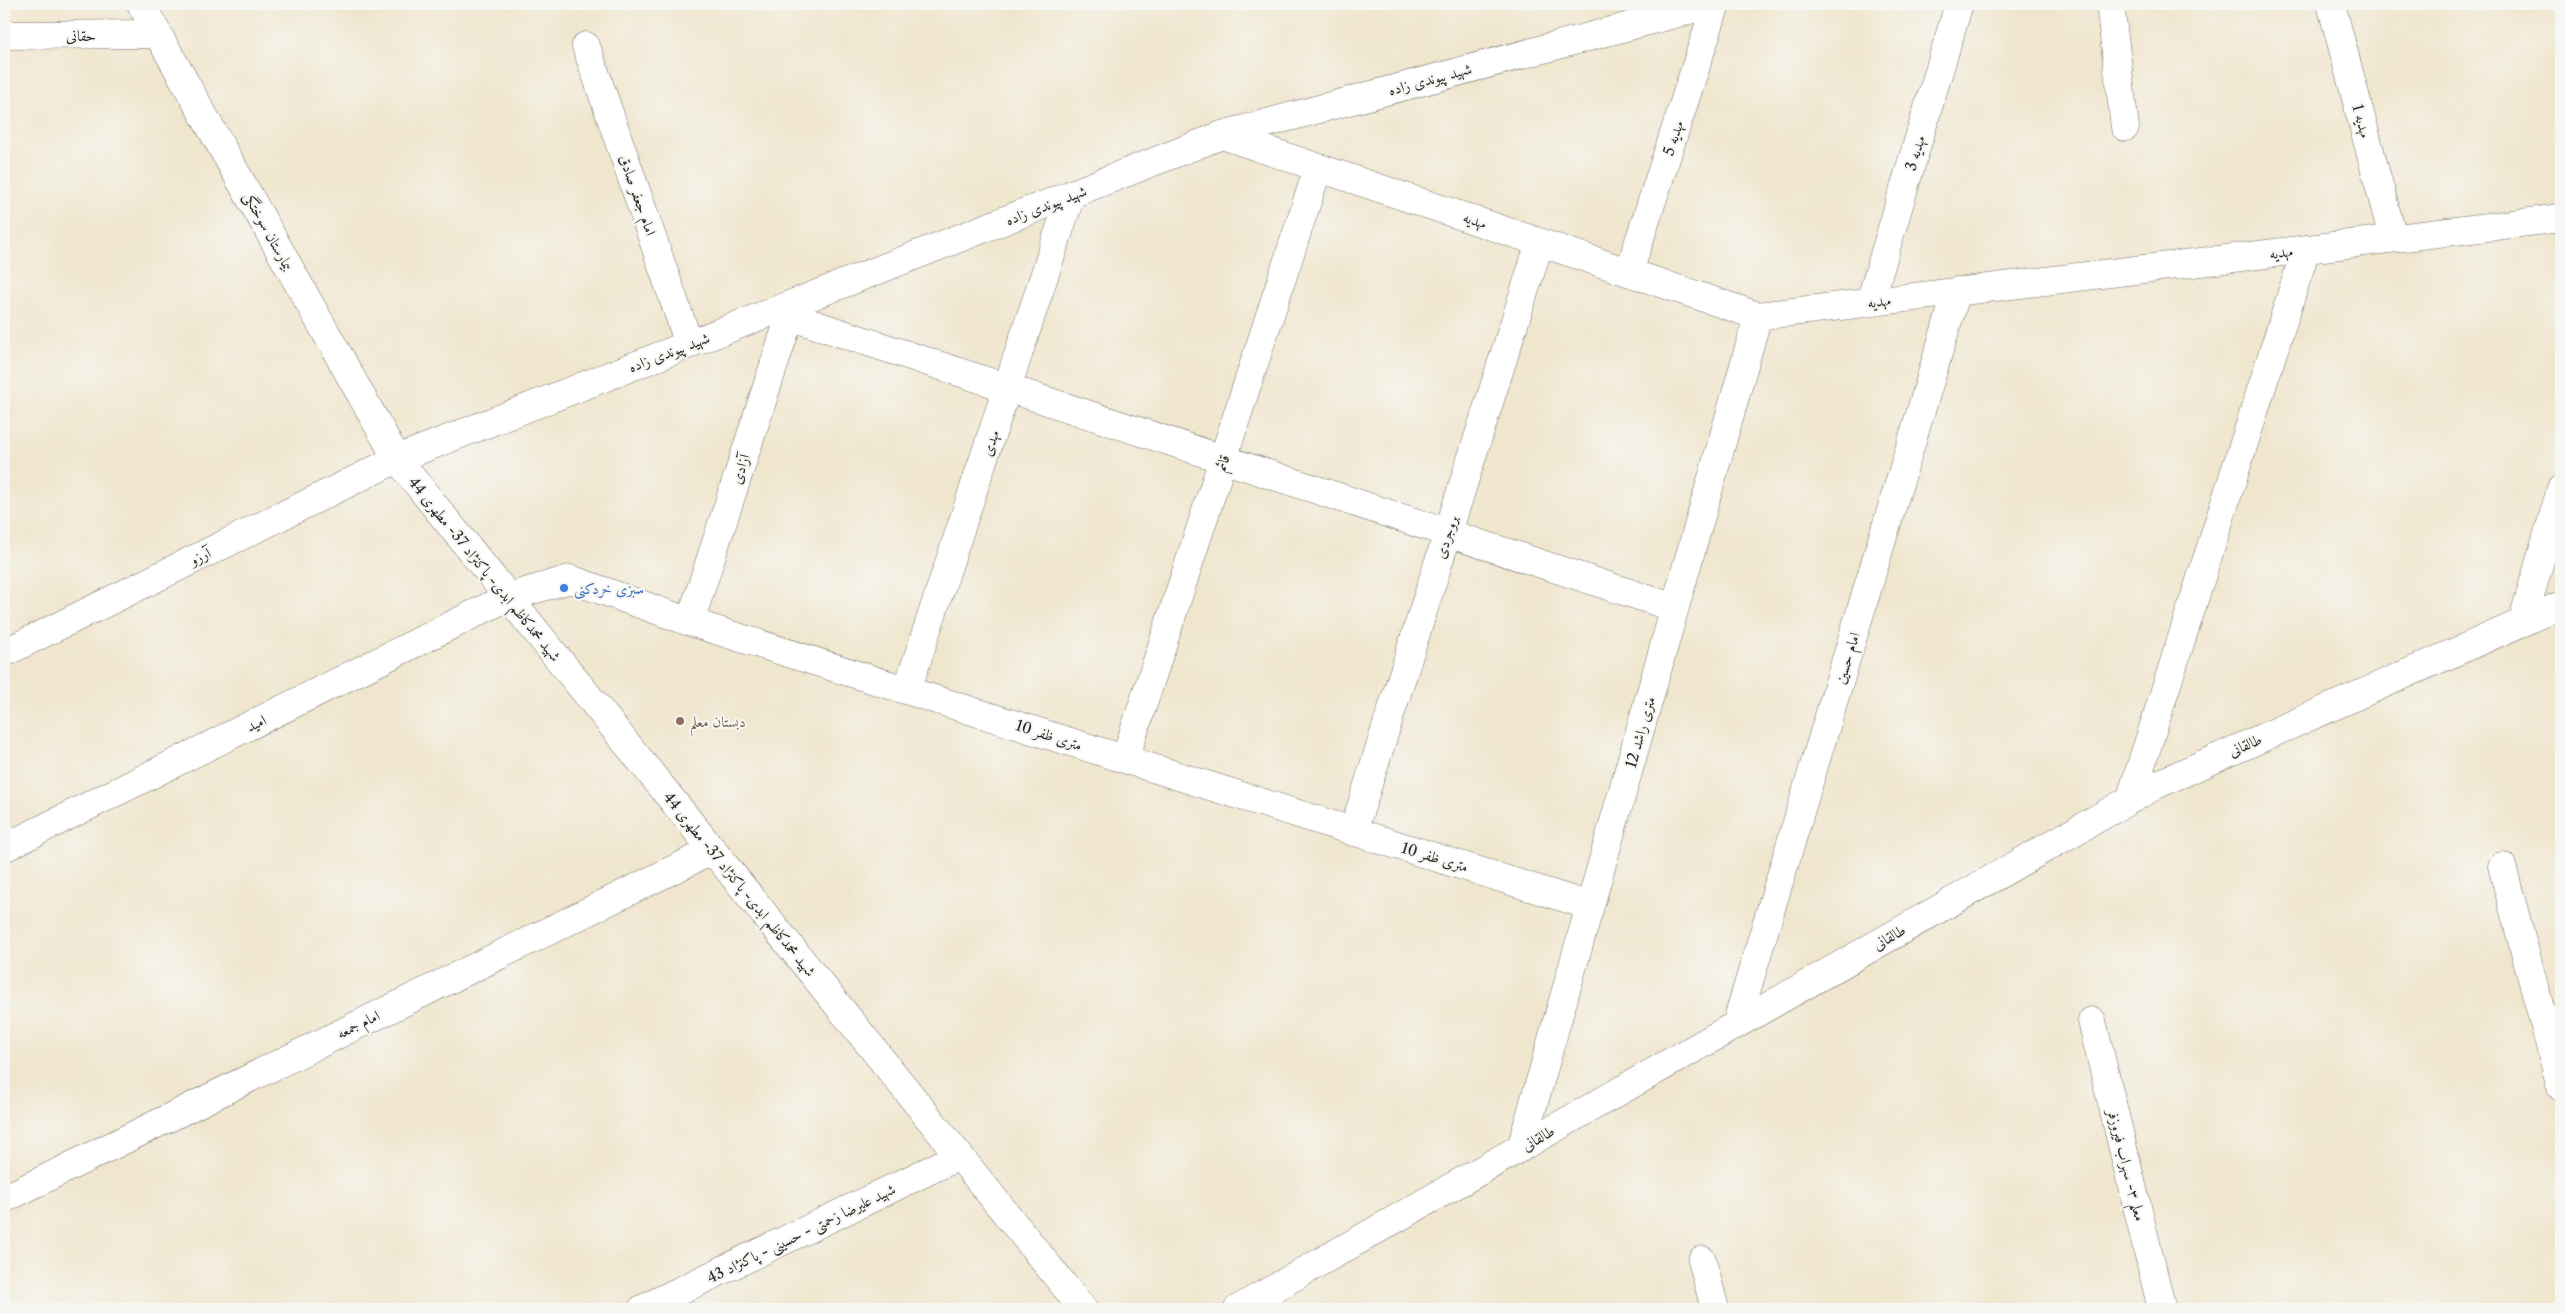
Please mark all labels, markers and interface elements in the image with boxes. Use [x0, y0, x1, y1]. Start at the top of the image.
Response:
street label: حقانی [66, 26, 96, 45]
street label: شهید پیوندی زاده [1386, 59, 1474, 101]
street label: مهدیه 1 [2347, 102, 2376, 140]
street label: مهدیه 5 [1658, 118, 1689, 158]
street label: مهدیه 3 [1901, 133, 1930, 173]
street label: امام جعفر صادق [611, 152, 661, 239]
street label: شهید پیوندی زاده [1003, 181, 1090, 231]
street label: بیمارستان سوختگی [238, 188, 299, 275]
street label: مهدیه [1460, 207, 1489, 234]
street label: مهدیه [2268, 241, 2294, 264]
street label: مهدیه [1866, 290, 1892, 313]
street label: شهید پیوندی زاده [626, 328, 713, 378]
street label: مهدی [977, 427, 1004, 459]
street label: آزادی [726, 450, 754, 487]
street label: قائم [1210, 452, 1237, 475]
street label: شهید محمدکاظم ابدی- پاکنژاد 37- مطهری 44 [401, 473, 565, 668]
street label: بروجردی [1430, 513, 1462, 561]
street label: آرزو [184, 542, 215, 570]
place label: سبزی خردکنی [574, 579, 644, 600]
marker: سبزی خردکنی [558, 582, 570, 594]
street label: امام حسین [1830, 630, 1868, 687]
street label: 12 متری راشد [1621, 694, 1659, 770]
street label: امید [243, 710, 269, 736]
place label: دبستان معلم [690, 712, 746, 737]
marker: دبستان معلم [674, 715, 686, 727]
street label: 10 متری ظفر [1013, 715, 1085, 756]
street label: طالقانی [2225, 729, 2265, 761]
street label: شهید محمدکاظم ابدی- پاکنژاد 37- مطهری 44 [656, 788, 820, 983]
street label: 10 متری ظفر [1399, 838, 1471, 877]
street label: طالقانی [1869, 920, 1909, 954]
street label: امام جمعه [333, 1006, 384, 1046]
street label: معلم ۳- سهراب فیروزفر [2098, 1105, 2150, 1224]
street label: طالقانی [1518, 1121, 1558, 1155]
street label: شهید علیرضا زحمتی - حسینی - پاکنژاد 43 [704, 1179, 899, 1289]

